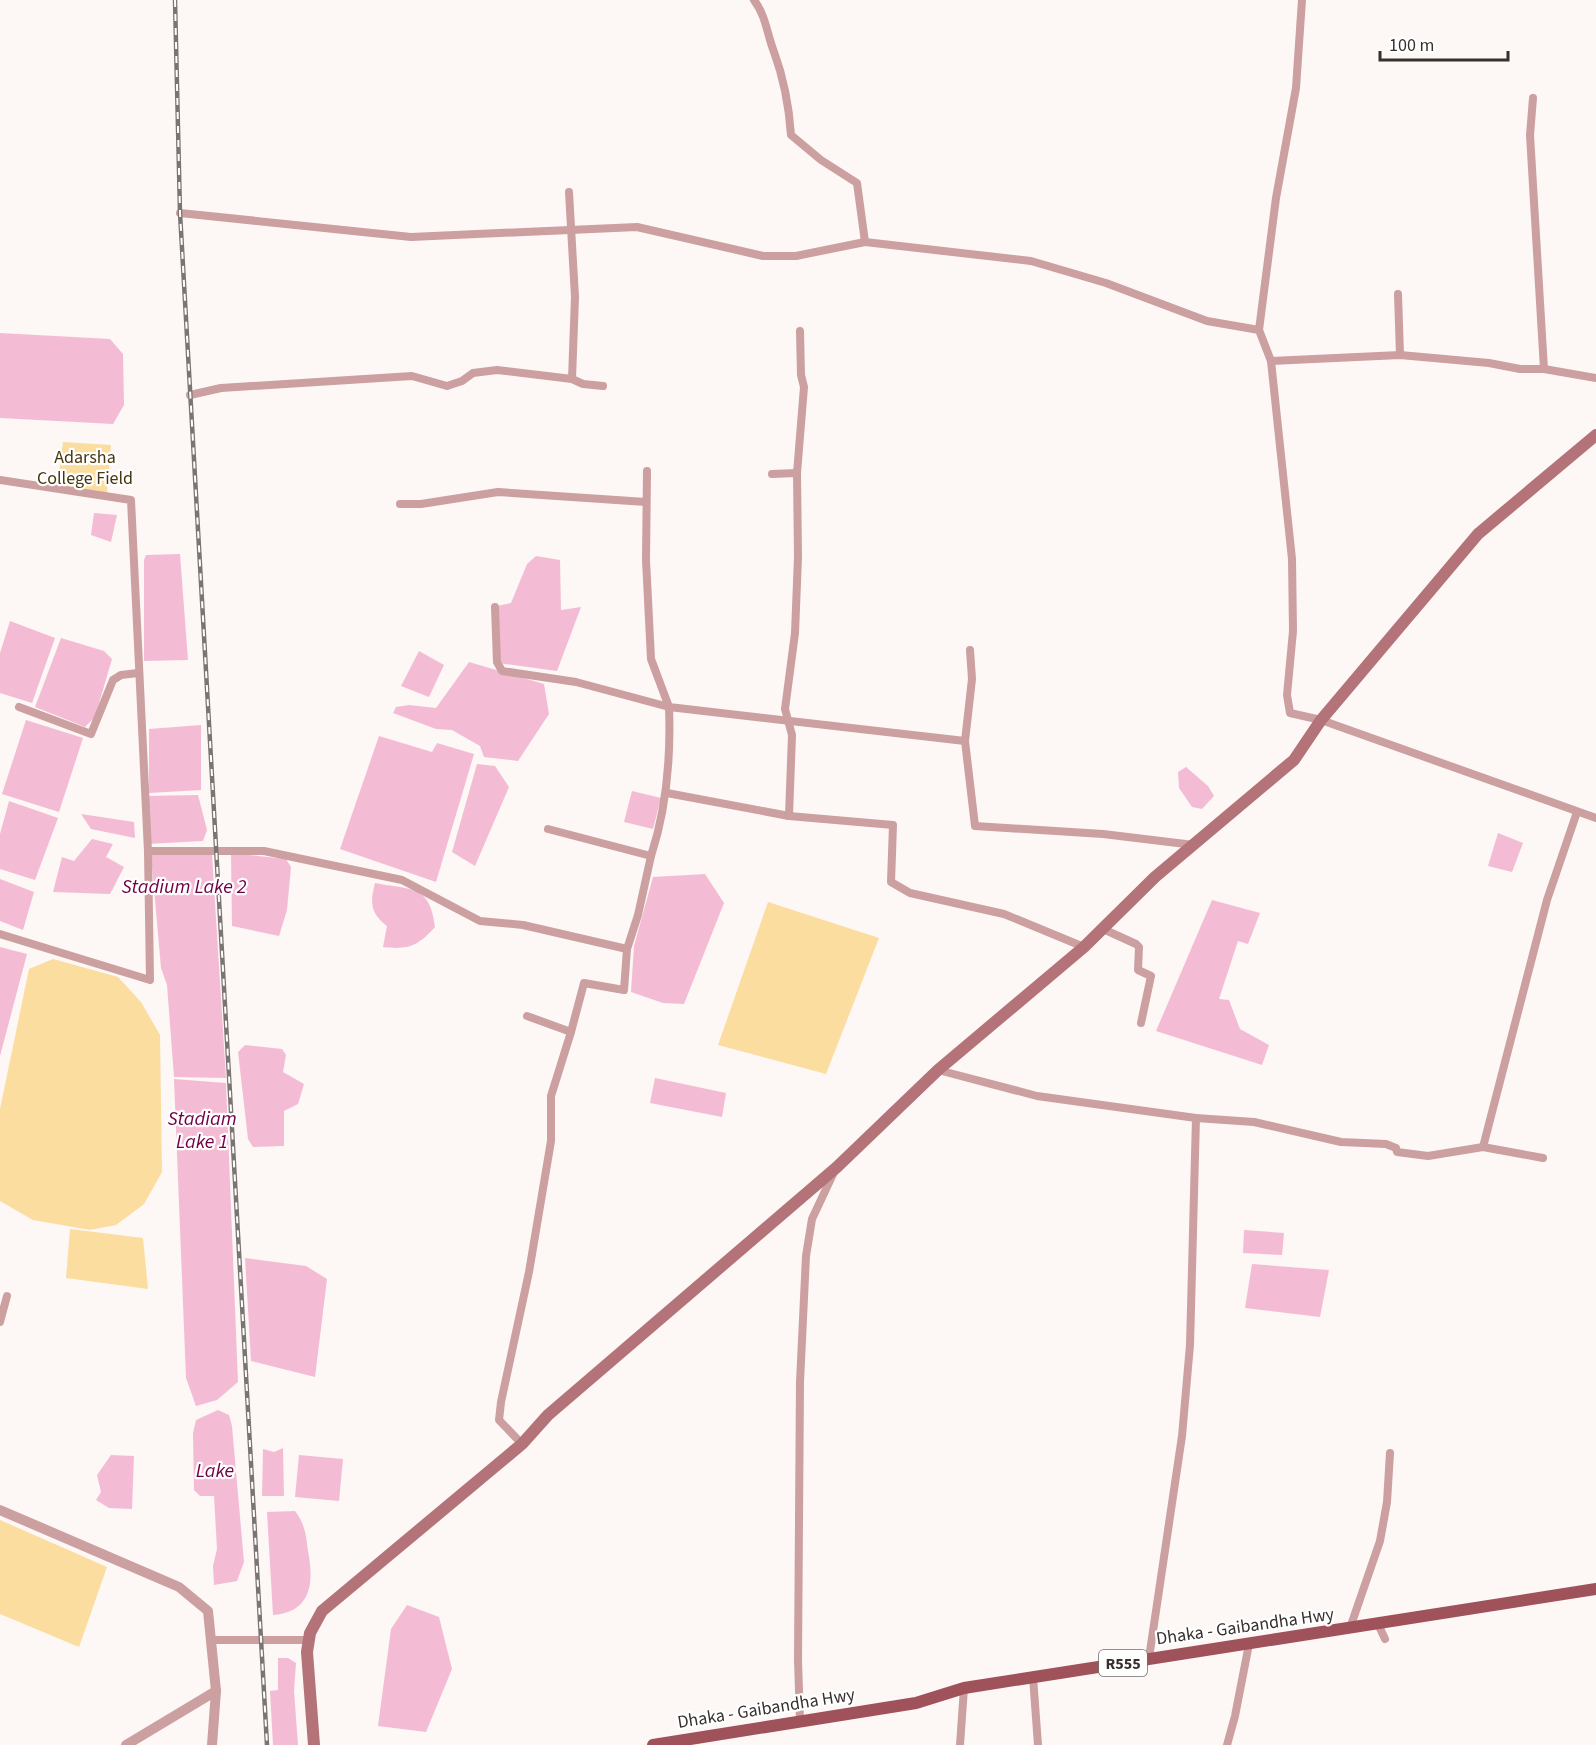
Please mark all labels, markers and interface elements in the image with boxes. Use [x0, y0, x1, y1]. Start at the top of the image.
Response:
scale bar [1380, 24, 1508, 62]
text: 100 m [1389, 33, 1434, 58]
park label: Adarsha College Field [37, 445, 133, 491]
water label: Stadium Lake 2 [121, 873, 247, 901]
water label: Stadiam Lake 1 [167, 1105, 237, 1156]
water label: Lake [196, 1457, 234, 1485]
street label: Dhaka - Gaibandha Hwy [1155, 1602, 1336, 1651]
road number: R555 [1099, 1650, 1147, 1676]
street label: Dhaka - Gaibandha Hwy [676, 1682, 857, 1735]

